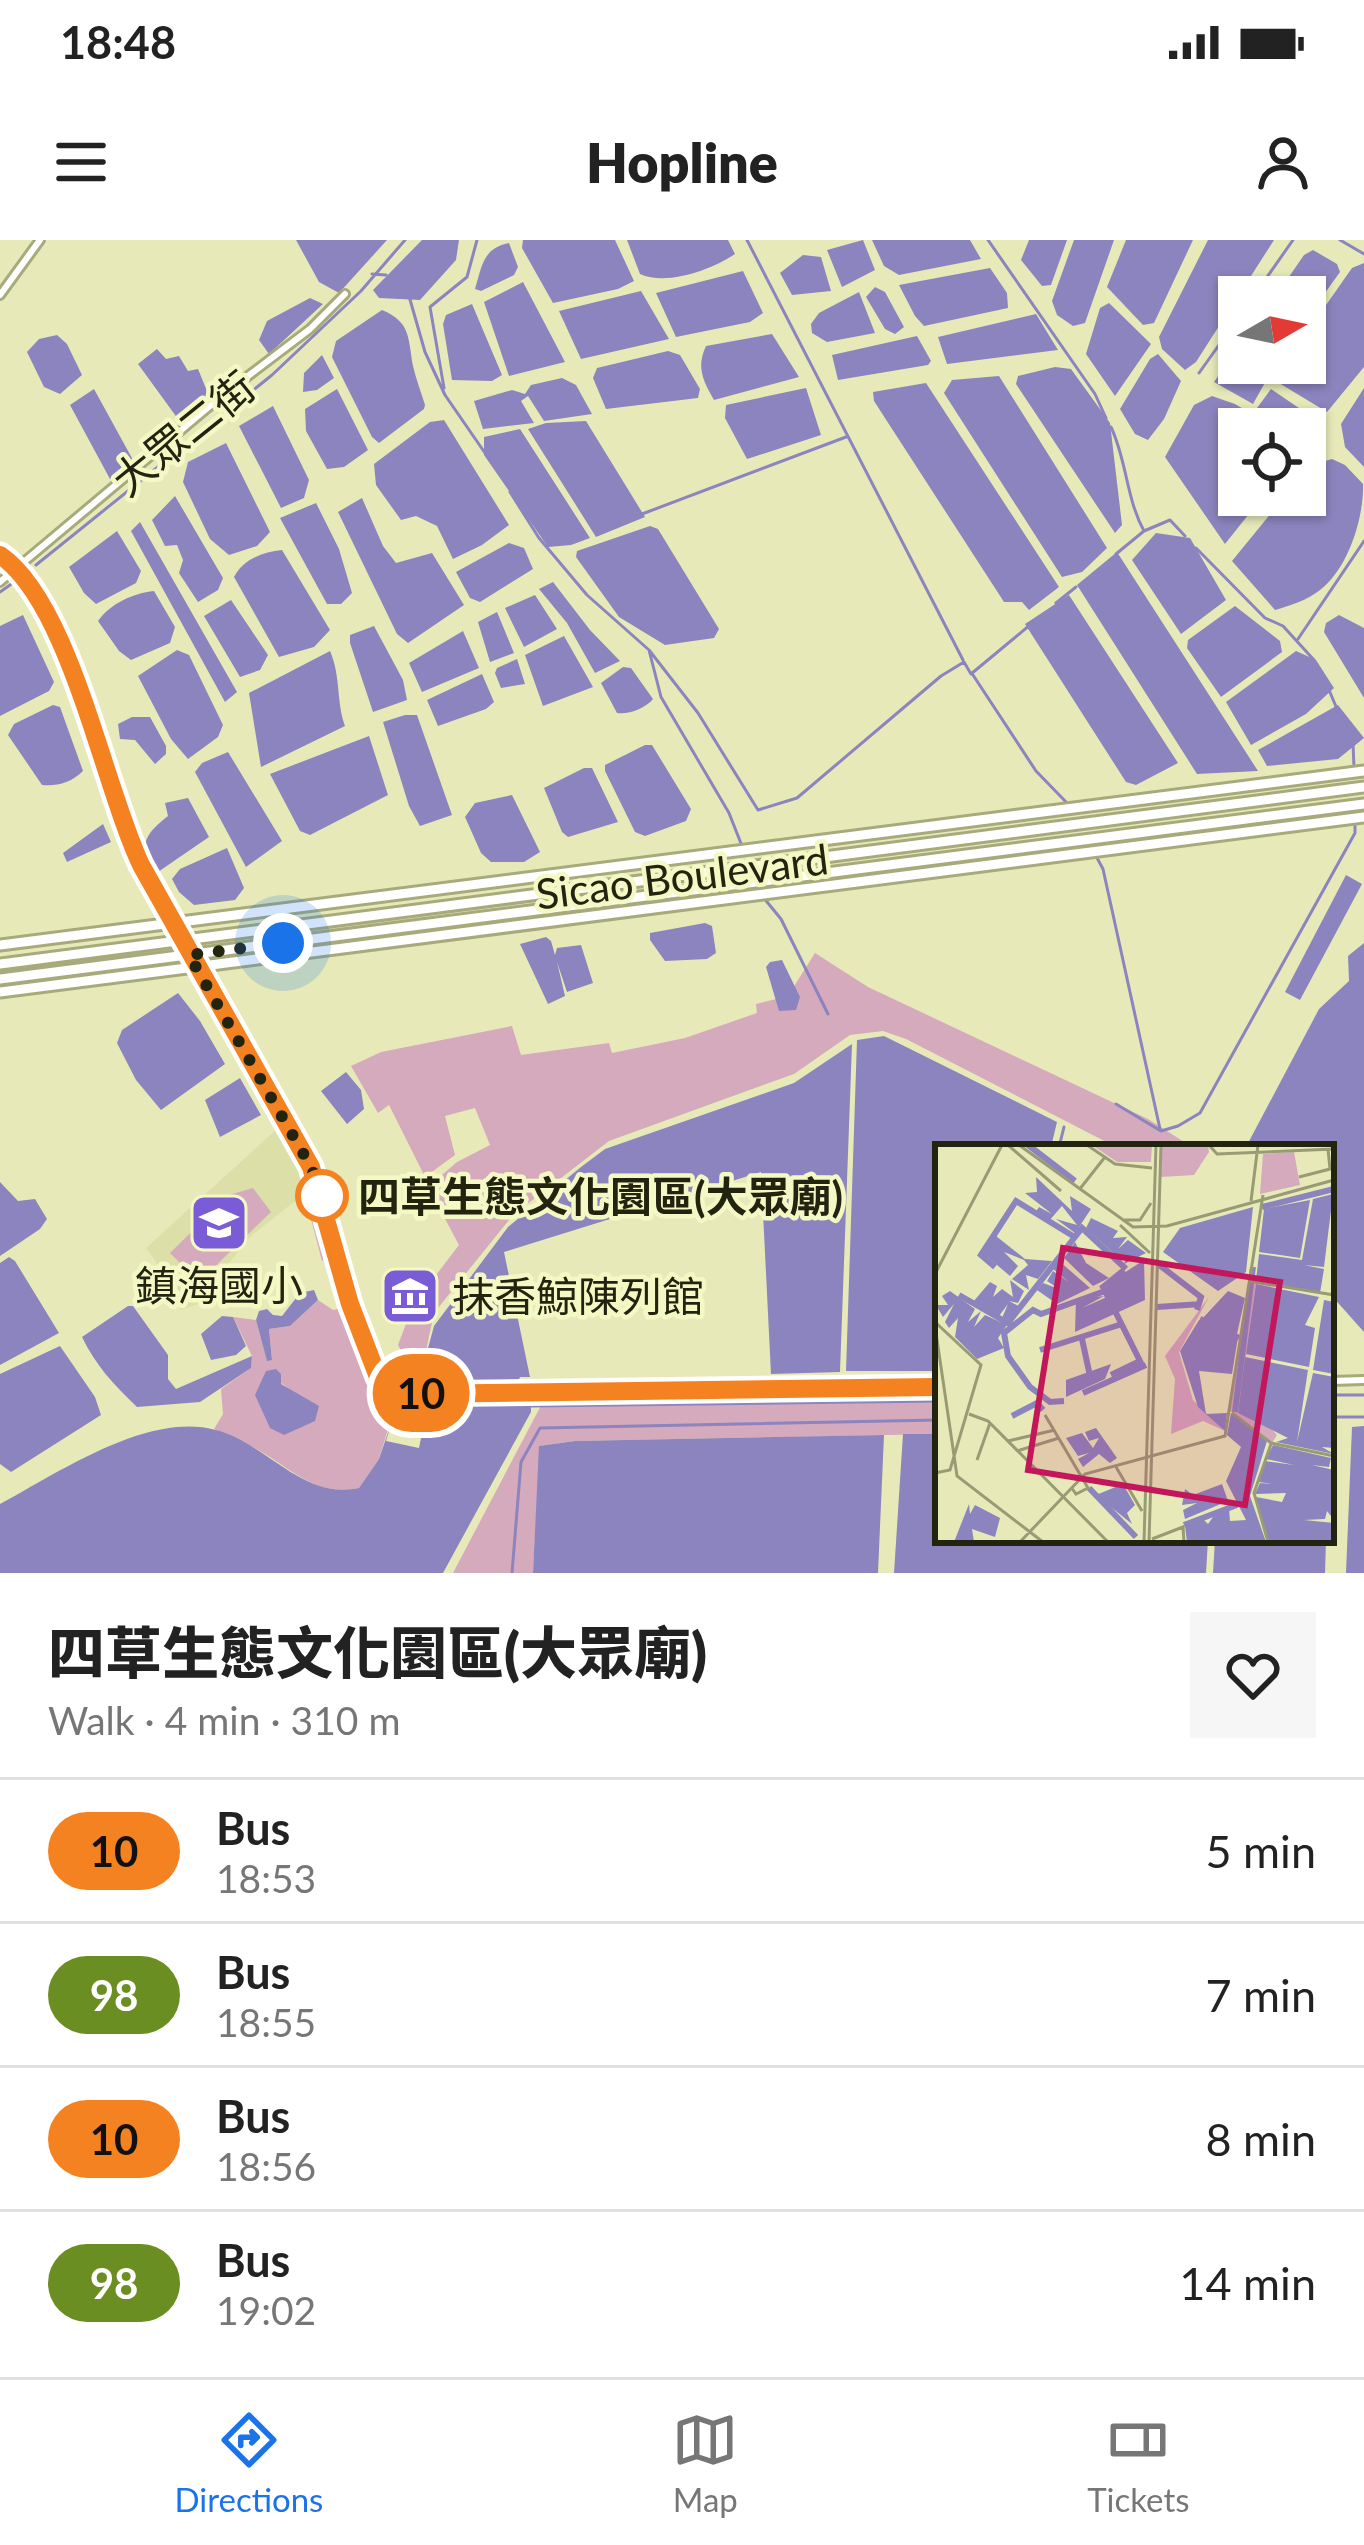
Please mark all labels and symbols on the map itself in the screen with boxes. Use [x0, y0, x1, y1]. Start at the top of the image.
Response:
north arrow [1218, 276, 1326, 384]
street label: 大眾二街 [102, 361, 264, 505]
street label: Sicao Boulevard [533, 833, 831, 919]
your location [253, 913, 313, 973]
inset map [935, 1144, 1334, 1543]
marker: 四草生態文化園區(大眾廟) [297, 1171, 347, 1221]
place label: 四草生態文化園區(大眾廟) [358, 1171, 843, 1221]
school or university icon: 鎮海國小 [188, 1192, 250, 1254]
place label: 鎮海國小 [135, 1260, 303, 1310]
museum icon: 抹香鯨陳列館 [379, 1265, 441, 1327]
place label: 抹香鯨陳列館 [452, 1271, 704, 1321]
line badge: 10 [367, 1354, 475, 1432]

